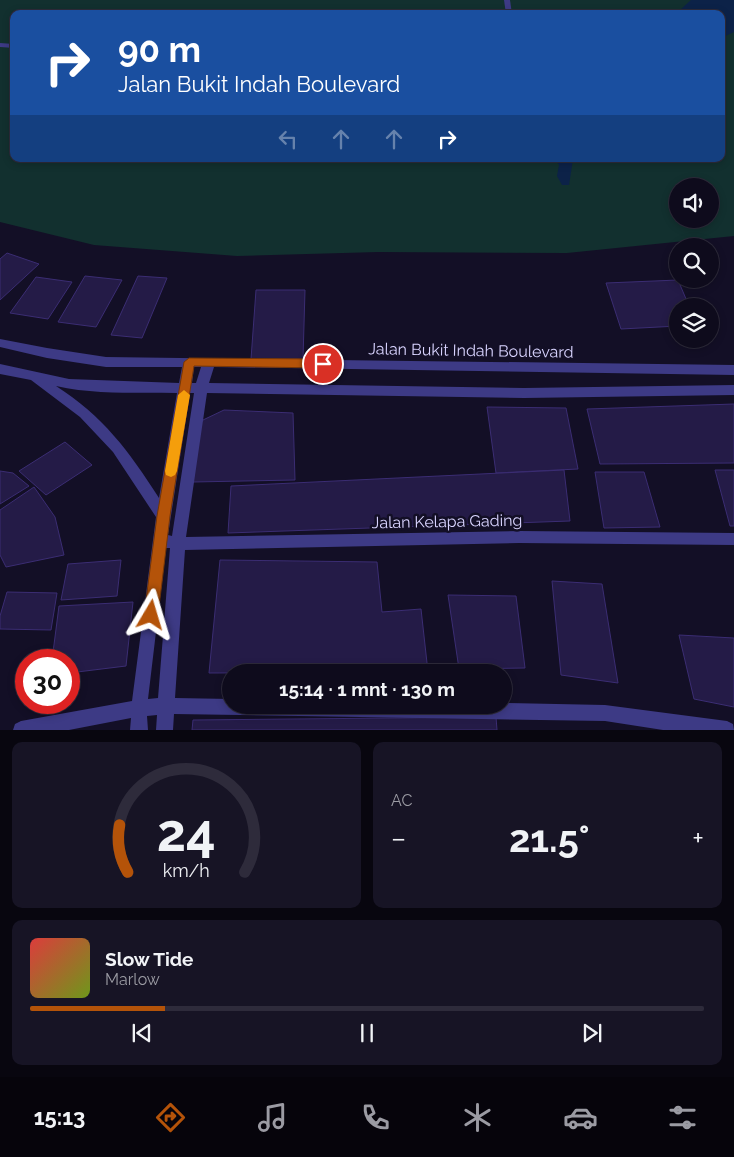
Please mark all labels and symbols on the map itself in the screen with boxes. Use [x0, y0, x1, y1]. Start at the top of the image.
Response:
street label: Jalan Bukit Indah Boulevard [368, 339, 574, 362]
pin [302, 343, 344, 385]
street label: Jalan Kelapa Gading [372, 511, 522, 532]
position arrow [124, 588, 176, 640]
speed limit sign: 30 [15, 649, 80, 714]

